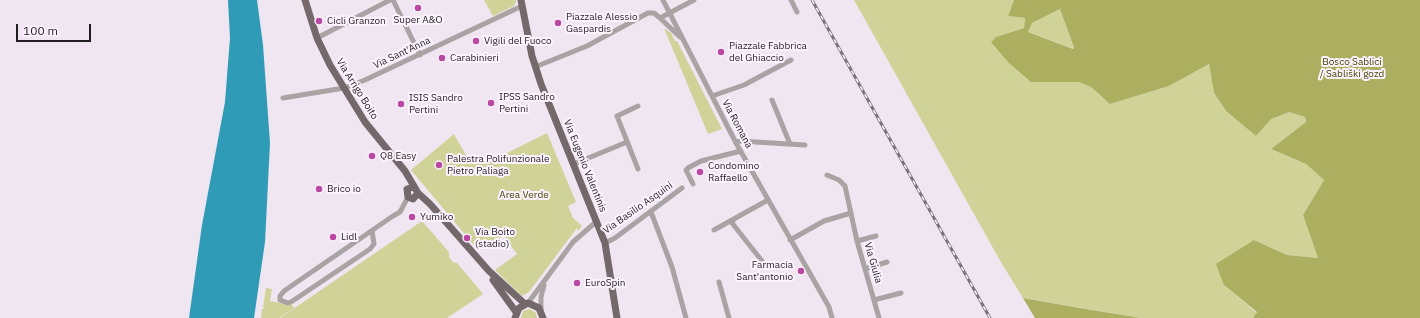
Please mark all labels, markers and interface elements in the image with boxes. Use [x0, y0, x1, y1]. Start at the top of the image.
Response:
marker: Super A&O [413, 3, 423, 13]
place label: Piazzale Alessio Gaspardis [566, 11, 637, 34]
place label: Super A&O [393, 14, 443, 26]
place label: Cicli Granzon [327, 15, 386, 27]
scale bar [18, 16, 93, 42]
marker: Cicli Granzon [314, 16, 324, 26]
marker: Piazzale Alessio Gaspardis [553, 18, 563, 28]
text: 100 m [23, 23, 58, 38]
street label: Via Sant'Anna [372, 35, 432, 71]
place label: Vigili del Fuoco [484, 35, 552, 47]
marker: Vigili del Fuoco [471, 36, 481, 46]
place label: Piazzale Fabbrica del Ghiaccio [729, 40, 807, 64]
marker: Piazzale Fabbrica del Ghiaccio [716, 47, 726, 57]
place label: Carabinieri [450, 52, 499, 64]
marker: Carabinieri [437, 53, 447, 63]
street label: Via Arrigo Boito [334, 56, 380, 122]
park label: Bosco Sablici / Sabliški gozd [1320, 56, 1384, 80]
place label: IPSS Sandro Pertini [499, 91, 555, 114]
place label: ISIS Sandro Pertini [409, 92, 463, 116]
marker: IPSS Sandro Pertini [486, 98, 496, 108]
street label: Via Romana [719, 98, 755, 150]
marker: ISIS Sandro Pertini [396, 99, 406, 109]
street label: Via Eugenio Valentinis [561, 118, 609, 214]
place label: Q8 Easy [380, 150, 416, 162]
marker: Q8 Easy [367, 151, 377, 161]
place label: Palestra Polifunzionale Pietro Paliaga [447, 153, 549, 176]
marker: Palestra Polifunzionale Pietro Paliaga [434, 160, 444, 170]
place label: Condomino Raffaello [708, 160, 759, 184]
marker: Condomino Raffaello [695, 167, 705, 177]
street label: Via Basilio Asquini [601, 180, 675, 236]
place label: Brico io [327, 183, 361, 195]
marker: Brico io [314, 184, 324, 194]
park label: Area Verde [499, 189, 549, 201]
place label: Yumiko [420, 211, 453, 223]
marker: Yumiko [407, 212, 417, 222]
place label: Via Boito (stadio) [475, 226, 515, 250]
place label: Lidl [341, 231, 357, 243]
marker: Lidl [328, 232, 338, 242]
marker: Via Boito (stadio) [462, 233, 472, 243]
street label: Via Giulia [861, 241, 885, 285]
place label: Farmacia Sant'antonio [736, 259, 793, 282]
marker: Farmacia Sant'antonio [796, 266, 806, 276]
place label: EuroSpin [585, 277, 626, 289]
marker: EuroSpin [572, 278, 582, 288]

